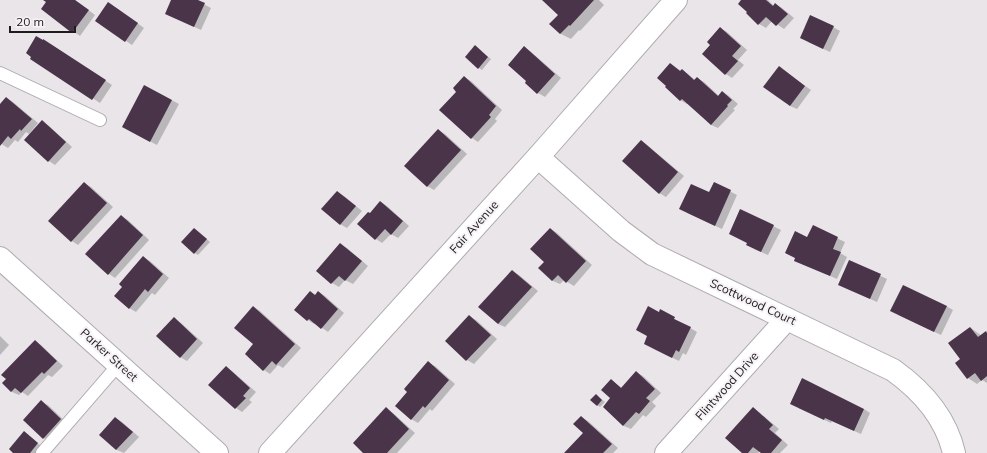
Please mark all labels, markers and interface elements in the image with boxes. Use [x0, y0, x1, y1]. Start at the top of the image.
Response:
scale bar [10, 8, 75, 34]
text: 20 m [16, 14, 44, 29]
street label: Fair Avenue [446, 197, 501, 256]
street label: Scottwood Court [708, 275, 799, 328]
street label: Parker Street [77, 325, 141, 384]
street label: Flintwood Drive [692, 348, 761, 423]

